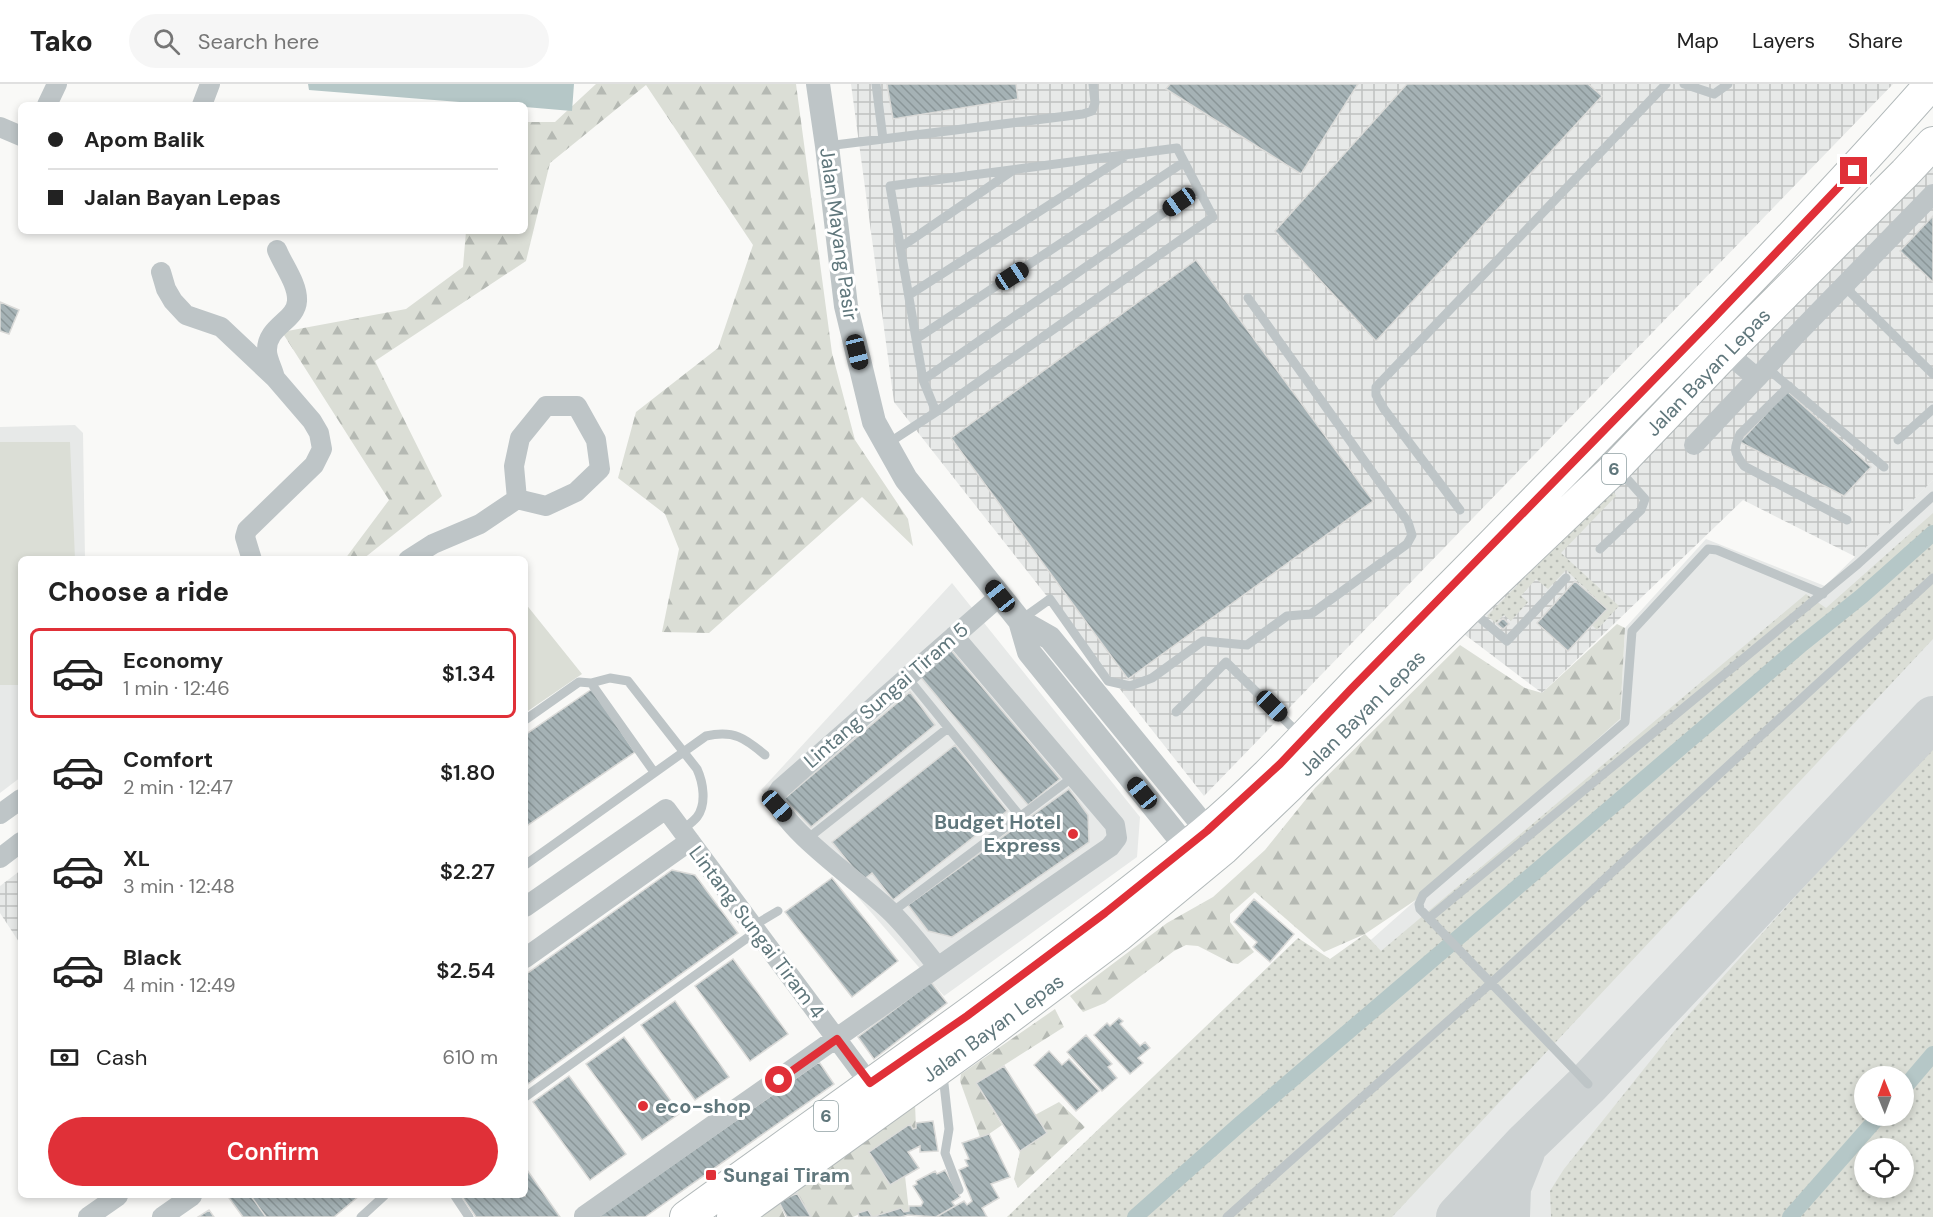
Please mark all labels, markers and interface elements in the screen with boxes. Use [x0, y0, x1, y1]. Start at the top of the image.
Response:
search box [129, 14, 549, 68]
text: Tako [30, 23, 93, 60]
icon: search [150, 25, 183, 58]
text: Search here [198, 27, 319, 56]
text: Map [1677, 27, 1719, 55]
text: Layers [1752, 27, 1815, 55]
text: Share [1848, 27, 1903, 55]
text: Apom Balik [84, 125, 205, 154]
street label: Jalan Mayang Pasir [814, 146, 864, 322]
route end [1840, 157, 1867, 184]
text: Jalan Bayan Lepas [84, 183, 281, 212]
car [1159, 184, 1199, 220]
car [992, 259, 1032, 293]
street label: Jalan Bayan Lepas [1640, 302, 1776, 442]
car [844, 332, 870, 372]
road number: 6 [1602, 454, 1626, 484]
text: Choose a ride [48, 574, 229, 609]
car [982, 576, 1018, 616]
street label: Lintang Sungai Tiram 5 [798, 616, 974, 774]
street label: Jalan Bayan Lepas [1293, 644, 1431, 782]
icon: car [51, 646, 105, 700]
text: Economy [123, 646, 223, 675]
text: $1.34 [442, 659, 495, 688]
text: 1 min · 12:46 [123, 675, 230, 701]
car [1253, 687, 1291, 725]
icon: car [51, 745, 105, 799]
text: Comfort [123, 745, 213, 774]
text: $1.80 [440, 758, 495, 787]
car [1124, 773, 1160, 813]
text: 2 min · 12:47 [123, 774, 233, 800]
car [758, 787, 796, 825]
place label: Budget Hotel Express [934, 809, 1061, 858]
marker: Budget Hotel Express [1066, 827, 1080, 841]
street label: Lintang Sungai Tiram 4 [683, 840, 831, 1024]
icon: car [51, 844, 105, 898]
text: XL [123, 844, 150, 873]
text: $2.27 [440, 857, 495, 886]
text: 3 min · 12:48 [123, 873, 235, 899]
icon: car [51, 943, 105, 997]
text: Black [123, 943, 182, 972]
text: $2.54 [436, 956, 495, 985]
street label: Jalan Bayan Lepas [917, 968, 1069, 1088]
text: 4 min · 12:49 [123, 972, 236, 998]
icon: cash [48, 1041, 81, 1074]
text: Cash [96, 1043, 147, 1072]
text: 610 m [442, 1044, 498, 1070]
route start [765, 1066, 792, 1093]
north arrow [1854, 1066, 1914, 1126]
map controls [1854, 1066, 1914, 1198]
place label: eco-shop [655, 1093, 751, 1119]
marker: eco-shop [636, 1099, 650, 1113]
road number: 6 [814, 1101, 838, 1131]
button: Confirm [48, 1117, 498, 1186]
button: locate [1854, 1138, 1914, 1198]
place label: Sungai Tiram [723, 1162, 850, 1188]
marker: Sungai Tiram [704, 1168, 718, 1182]

